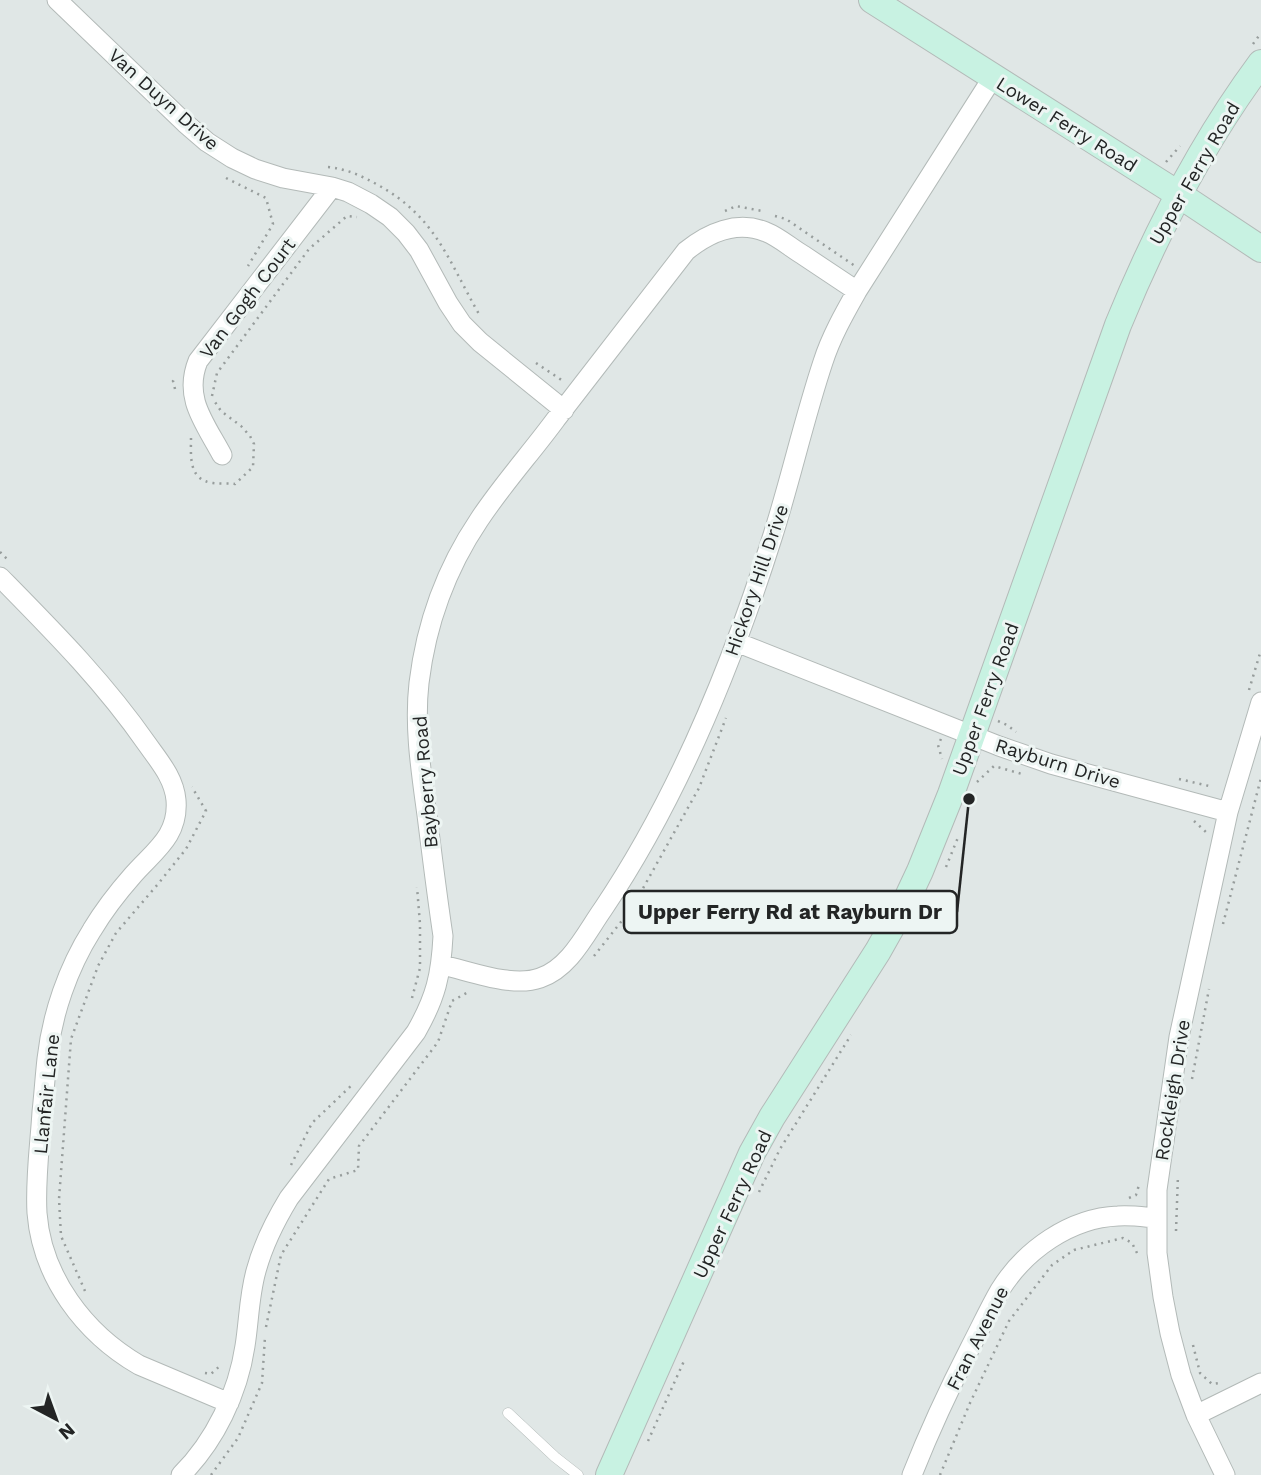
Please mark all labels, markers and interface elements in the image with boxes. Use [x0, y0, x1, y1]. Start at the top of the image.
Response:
street label: Van Duyn Drive [104, 44, 224, 155]
street label: Lower Ferry Road [992, 72, 1141, 177]
street label: Upper Ferry Road [1144, 98, 1245, 249]
street label: Van Gogh Court [195, 233, 300, 363]
street label: Hickory Hill Drive [720, 501, 793, 659]
street label: Upper Ferry Road [947, 620, 1024, 779]
street label: Bayberry Road [408, 715, 443, 849]
street label: Rayburn Drive [993, 734, 1123, 793]
callout: Upper Ferry Rd at Rayburn Dr [624, 891, 957, 933]
text: Upper Ferry Rd at Rayburn Dr [638, 899, 942, 924]
street label: Rockleigh Drive [1150, 1018, 1195, 1162]
street label: Llanfair Lane [29, 1033, 64, 1155]
street label: Upper Ferry Road [688, 1126, 777, 1282]
street label: Fran Avenue [941, 1282, 1014, 1394]
north arrow [21, 1384, 91, 1454]
text: N [54, 1418, 80, 1445]

